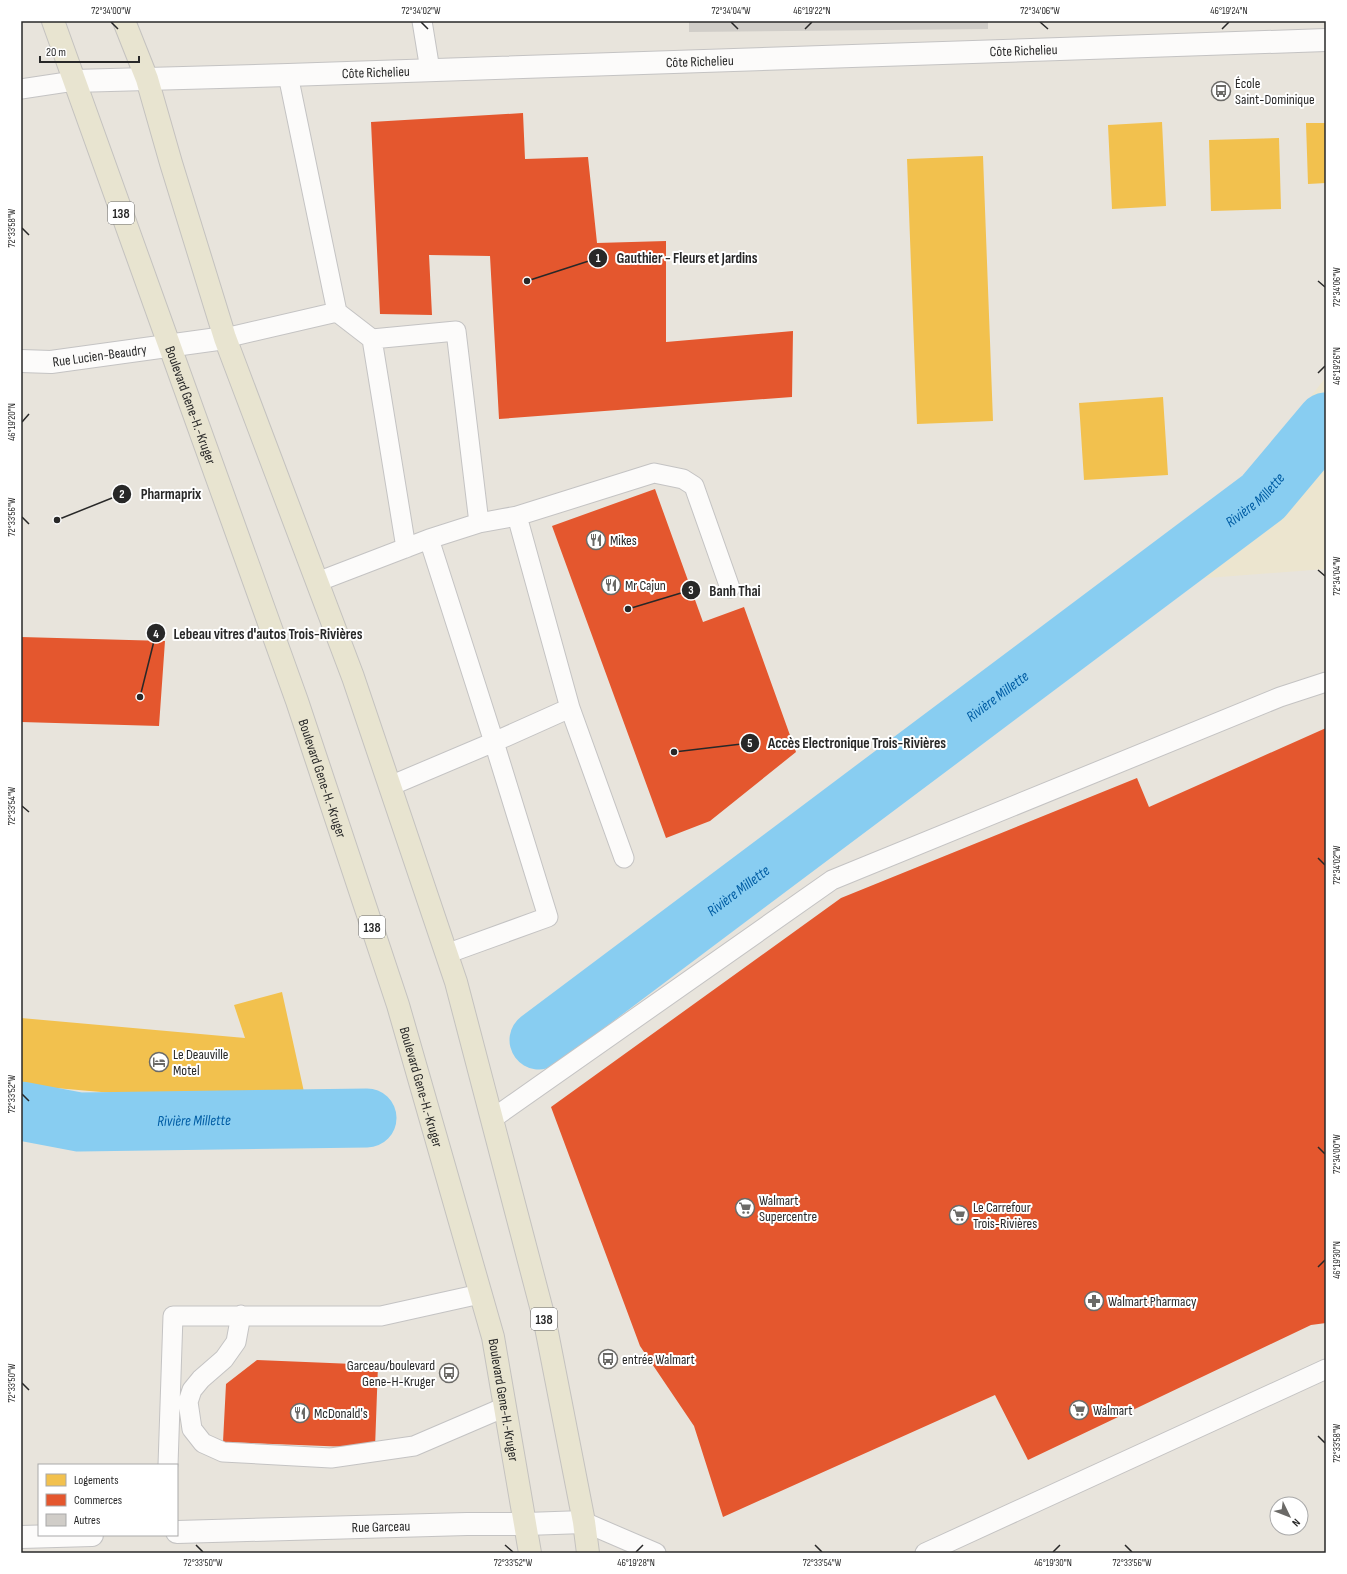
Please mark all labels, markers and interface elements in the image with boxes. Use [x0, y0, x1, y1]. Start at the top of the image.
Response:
text: 72°34'00"W [91, 5, 131, 17]
text: 72°34'02"W [401, 5, 441, 17]
text: 72°34'04"W [711, 5, 751, 17]
text: 46°19'22"N [793, 5, 831, 17]
text: 72°34'06"W [1020, 5, 1060, 17]
text: 46°19'24"N [1210, 5, 1248, 17]
scale bar [40, 38, 139, 64]
street label: Côte Richelieu [989, 41, 1058, 60]
text: 20 m [46, 45, 66, 60]
street label: Côte Richelieu [665, 52, 734, 71]
street label: Côte Richelieu [342, 63, 410, 82]
place label: École Saint-Dominique [1235, 75, 1315, 108]
bus stop icon: École Saint-Dominique [1210, 80, 1232, 102]
road number: 138 [108, 202, 134, 224]
text: 72°33'58"W [6, 208, 18, 247]
callout: Gauthier - Fleurs et Jardins [588, 245, 765, 272]
text: Gauthier - Fleurs et Jardins [616, 249, 758, 268]
text: 1 [596, 251, 601, 266]
text: 72°34'06"W [1331, 267, 1343, 307]
street label: Rue Lucien-Beaudry [51, 341, 148, 371]
street label: Boulevard Gene-H.-Kruger [161, 344, 219, 467]
text: 46°19'26"N [1331, 347, 1343, 385]
text: 46°19'20"N [6, 403, 18, 441]
water label: Rivière Millette [1222, 469, 1289, 532]
callout: Pharmaprix [112, 481, 209, 508]
text: Pharmaprix [141, 485, 202, 504]
text: 2 [119, 487, 125, 502]
text: 72°33'56"W [6, 497, 18, 536]
restaurant icon: Mikes [585, 529, 607, 551]
place label: Mikes [610, 532, 637, 549]
text: 72°34'04"W [1331, 556, 1343, 596]
restaurant icon: Mr Cajun [600, 574, 622, 596]
place label: Mr Cajun [625, 577, 666, 594]
callout: Banh Thai [681, 577, 768, 604]
text: Banh Thai [709, 582, 761, 601]
text: 3 [688, 583, 694, 598]
callout: Lebeau vitres d'autos Trois-Rivières [146, 620, 371, 647]
text: Lebeau vitres d'autos Trois-Rivières [174, 625, 363, 644]
text: 4 [153, 627, 159, 642]
water label: Rivière Millette [963, 667, 1033, 726]
street label: Boulevard Gene-H.-Kruger [295, 717, 350, 840]
callout: Accès Electronique Trois-Rivières [740, 729, 954, 756]
text: Accès Electronique Trois-Rivières [767, 734, 946, 753]
text: 5 [747, 736, 753, 751]
text: 72°33'54"W [6, 786, 18, 825]
text: 72°34'02"W [1331, 845, 1343, 885]
water label: Rivière Millette [703, 861, 774, 921]
road number: 138 [359, 916, 385, 938]
street label: Boulevard Gene-H.-Kruger [396, 1025, 446, 1149]
place label: Le Deauville Motel [173, 1046, 229, 1079]
hotel icon: Le Deauville Motel [148, 1051, 170, 1073]
text: 72°33'52"W [6, 1074, 18, 1113]
water label: Rivière Millette [157, 1111, 231, 1131]
text: 72°34'00"W [1331, 1134, 1343, 1174]
place label: Walmart Supercentre [759, 1192, 817, 1225]
supermarket icon: Walmart Supercentre [734, 1197, 756, 1219]
place label: Le Carrefour Trois-Rivières [973, 1199, 1037, 1232]
supermarket icon: Le Carrefour Trois-Rivières [948, 1204, 970, 1226]
text: 46°19'30"N [1331, 1241, 1343, 1279]
pharmacy icon: Walmart Pharmacy [1083, 1290, 1105, 1312]
place label: Walmart Pharmacy [1108, 1293, 1197, 1310]
road number: 138 [531, 1308, 557, 1330]
street label: Boulevard Gene-H.-Kruger [484, 1337, 522, 1463]
bus stop icon: entrée Walmart [597, 1348, 619, 1370]
place label: entrée Walmart [622, 1351, 695, 1368]
place label: Garceau/boulevard Gene-H-Kruger [347, 1357, 435, 1390]
bus stop icon: Garceau/boulevard Gene-H-Kruger [438, 1362, 460, 1384]
text: 72°33'50"W [6, 1363, 18, 1402]
supermarket icon: Walmart [1068, 1399, 1090, 1421]
restaurant icon: McDonald's [289, 1402, 311, 1424]
place label: Walmart [1093, 1402, 1133, 1419]
place label: McDonald's [314, 1405, 368, 1422]
text: 72°33'58"W [1331, 1423, 1343, 1462]
legend [38, 1464, 178, 1536]
text: Logements [74, 1473, 118, 1488]
text: Commerces [74, 1493, 122, 1508]
north arrow [1269, 1496, 1309, 1536]
text: Autres [73, 1513, 100, 1528]
text: N [1289, 1516, 1303, 1529]
street label: Rue Garceau [351, 1518, 411, 1536]
text: 72°33'50"W [184, 1557, 223, 1569]
text: 72°33'52"W [494, 1557, 533, 1569]
text: 46°19'28"N [617, 1557, 655, 1569]
text: 72°33'54"W [803, 1557, 842, 1569]
text: 46°19'30"N [1034, 1557, 1072, 1569]
text: 72°33'56"W [1113, 1557, 1152, 1569]

